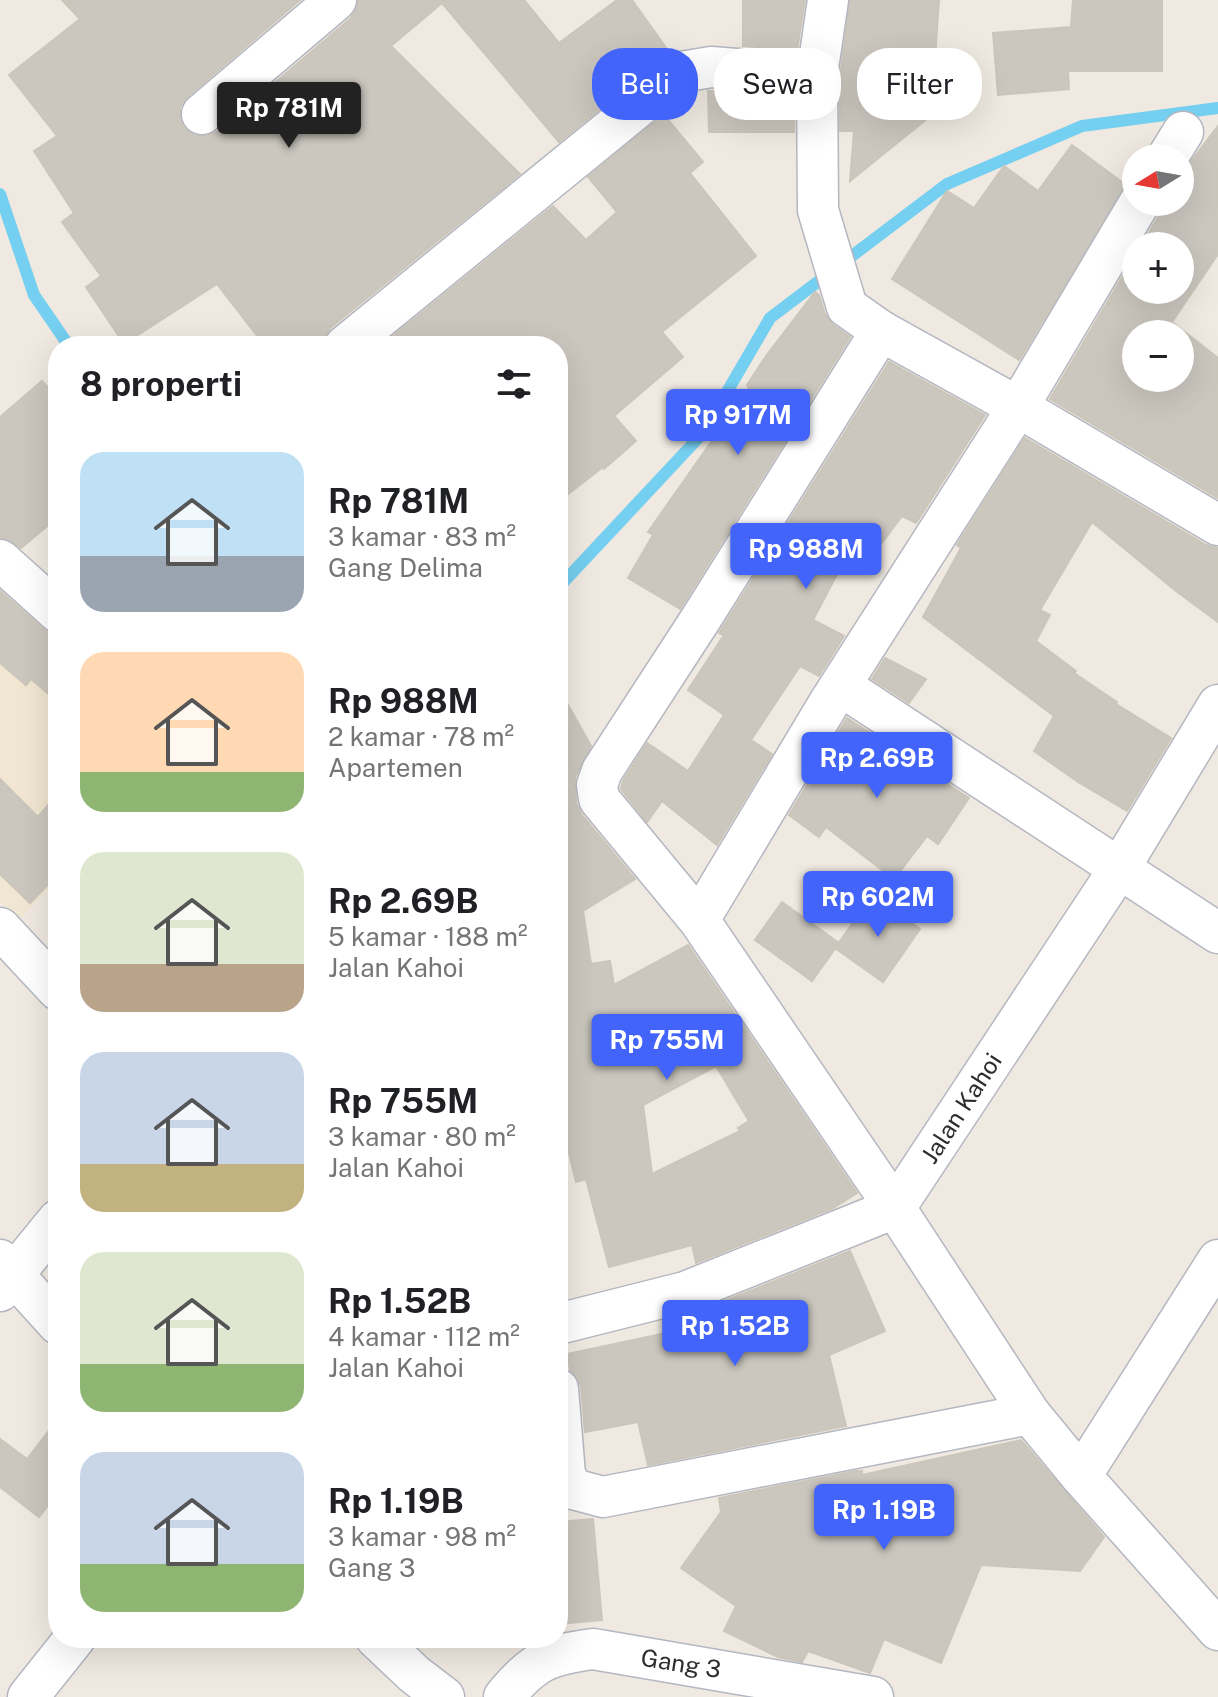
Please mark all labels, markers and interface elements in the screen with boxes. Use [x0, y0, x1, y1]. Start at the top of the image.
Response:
chip: Beli [592, 48, 698, 120]
chip: Sewa [714, 48, 841, 120]
chip: Filter [857, 48, 982, 120]
pin: Rp 781M [215, 82, 363, 150]
text: Rp 781M [235, 92, 343, 123]
north arrow [1122, 144, 1194, 216]
map controls [1122, 144, 1194, 392]
button: + [1122, 232, 1194, 304]
button: − [1122, 320, 1194, 392]
icon: filters [492, 362, 536, 406]
text: 8 properti [80, 364, 242, 404]
pin: Rp 917M [664, 389, 812, 457]
text: Rp 917M [684, 399, 792, 430]
text: Rp 781M [328, 481, 469, 521]
icon: home [144, 484, 240, 580]
text: 3 kamar · 83 m² [328, 521, 516, 552]
pin: Rp 988M [732, 523, 880, 591]
text: Rp 988M [748, 533, 864, 564]
text: Gang Delima [328, 552, 483, 583]
text: Rp 988M [328, 681, 479, 721]
icon: home [144, 684, 240, 780]
text: 2 kamar · 78 m² [328, 721, 514, 752]
pin: Rp 2.69B [794, 732, 960, 800]
text: Rp 2.69B [819, 742, 935, 773]
text: Apartemen [328, 752, 463, 783]
pin: Rp 602M [804, 871, 952, 939]
text: Rp 2.69B [328, 881, 479, 921]
text: Rp 602M [821, 881, 935, 912]
icon: home [144, 884, 240, 980]
text: 5 kamar · 188 m² [328, 921, 527, 952]
text: Jalan Kahoi [328, 952, 464, 983]
pin: Rp 755M [593, 1014, 741, 1082]
text: Rp 755M [610, 1024, 724, 1055]
street label: Jalan Kahoi [915, 1048, 1007, 1168]
text: Rp 755M [328, 1081, 478, 1121]
icon: home [144, 1084, 240, 1180]
text: 3 kamar · 80 m² [328, 1121, 516, 1152]
text: Jalan Kahoi [328, 1152, 464, 1183]
text: Rp 1.52B [328, 1281, 471, 1321]
icon: home [144, 1284, 240, 1380]
pin: Rp 1.52B [652, 1300, 818, 1368]
text: Rp 1.52B [680, 1310, 790, 1341]
text: 4 kamar · 112 m² [328, 1321, 520, 1352]
text: Jalan Kahoi [328, 1352, 464, 1383]
text: Rp 1.19B [328, 1481, 464, 1521]
icon: home [144, 1484, 240, 1580]
pin: Rp 1.19B [801, 1484, 967, 1552]
text: Rp 1.19B [832, 1494, 936, 1525]
text: 3 kamar · 98 m² [328, 1521, 516, 1552]
text: Gang 3 [328, 1552, 415, 1583]
street label: Gang 3 [639, 1643, 723, 1683]

